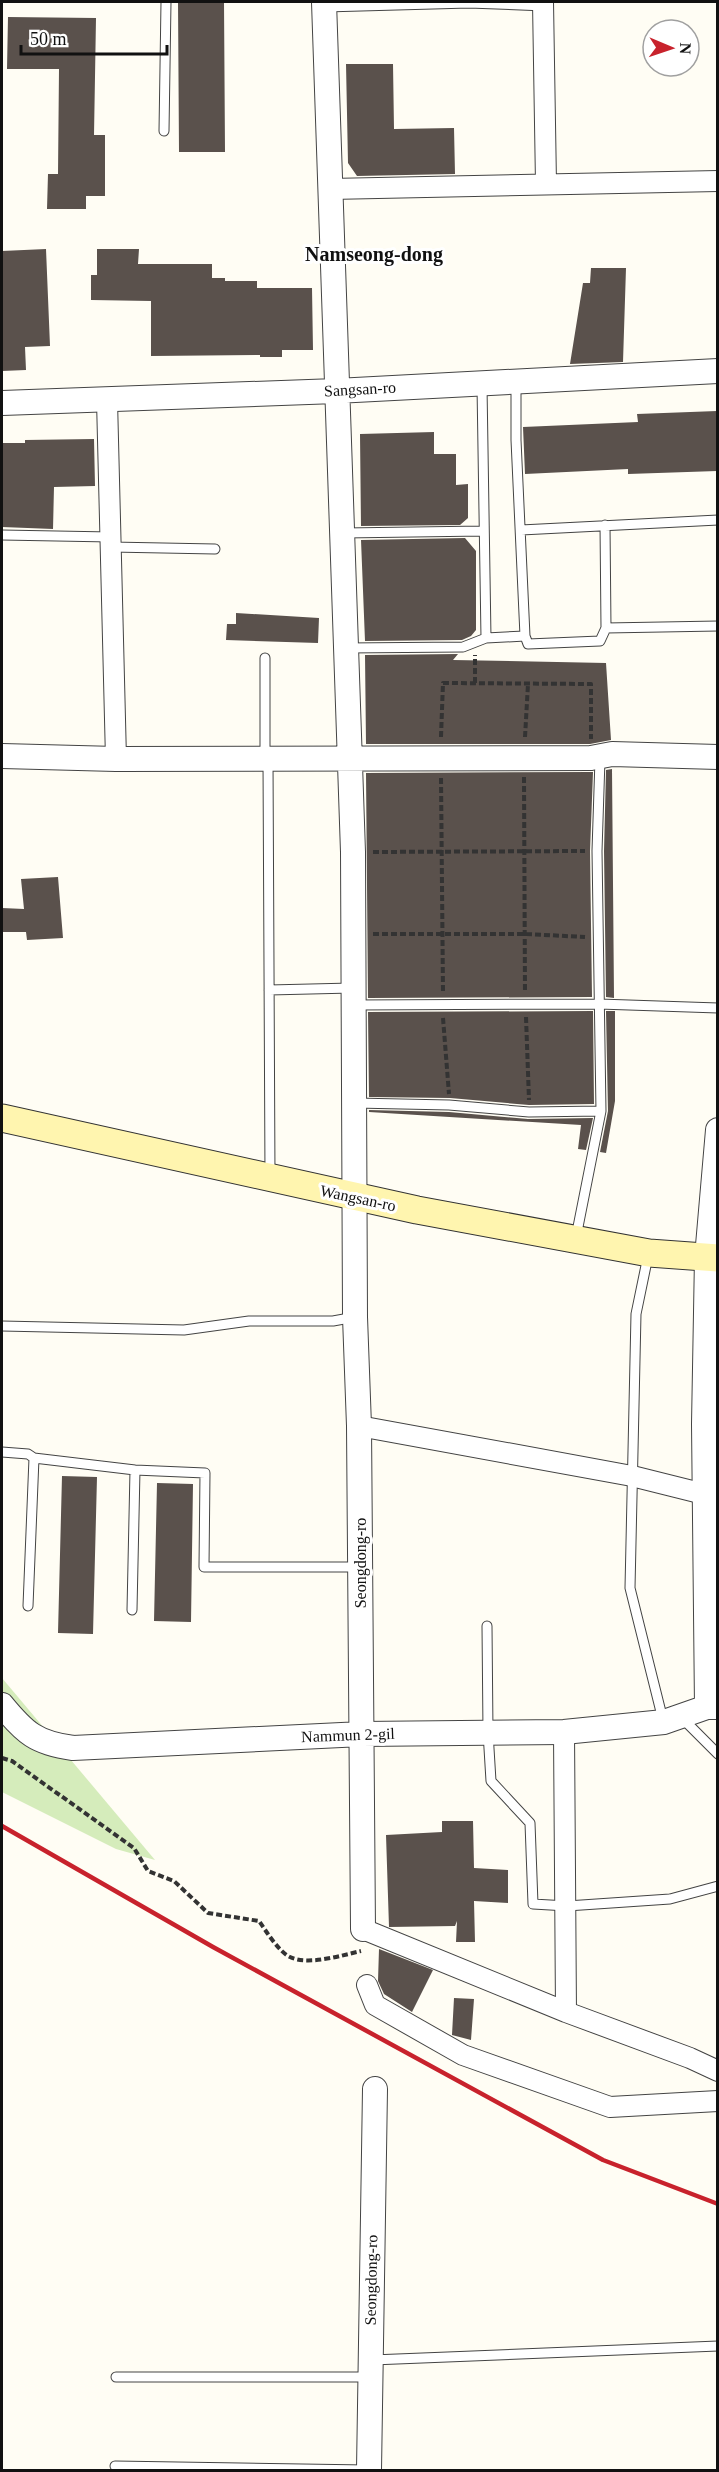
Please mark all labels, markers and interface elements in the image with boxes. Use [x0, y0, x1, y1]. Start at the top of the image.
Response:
scale bar [21, 18, 166, 56]
north arrow [641, 18, 701, 78]
text: 50 m [30, 29, 67, 49]
text: N [677, 42, 694, 55]
district label: Namseong-dong [305, 243, 443, 266]
street label: Sangsan-ro [324, 379, 396, 400]
street label: Wangsan-ro [318, 1182, 397, 1215]
street label: Seongdong-ro [352, 1518, 370, 1608]
street label: Nammun 2-gil [301, 1725, 396, 1746]
street label: Seongdong-ro [362, 2235, 381, 2325]

